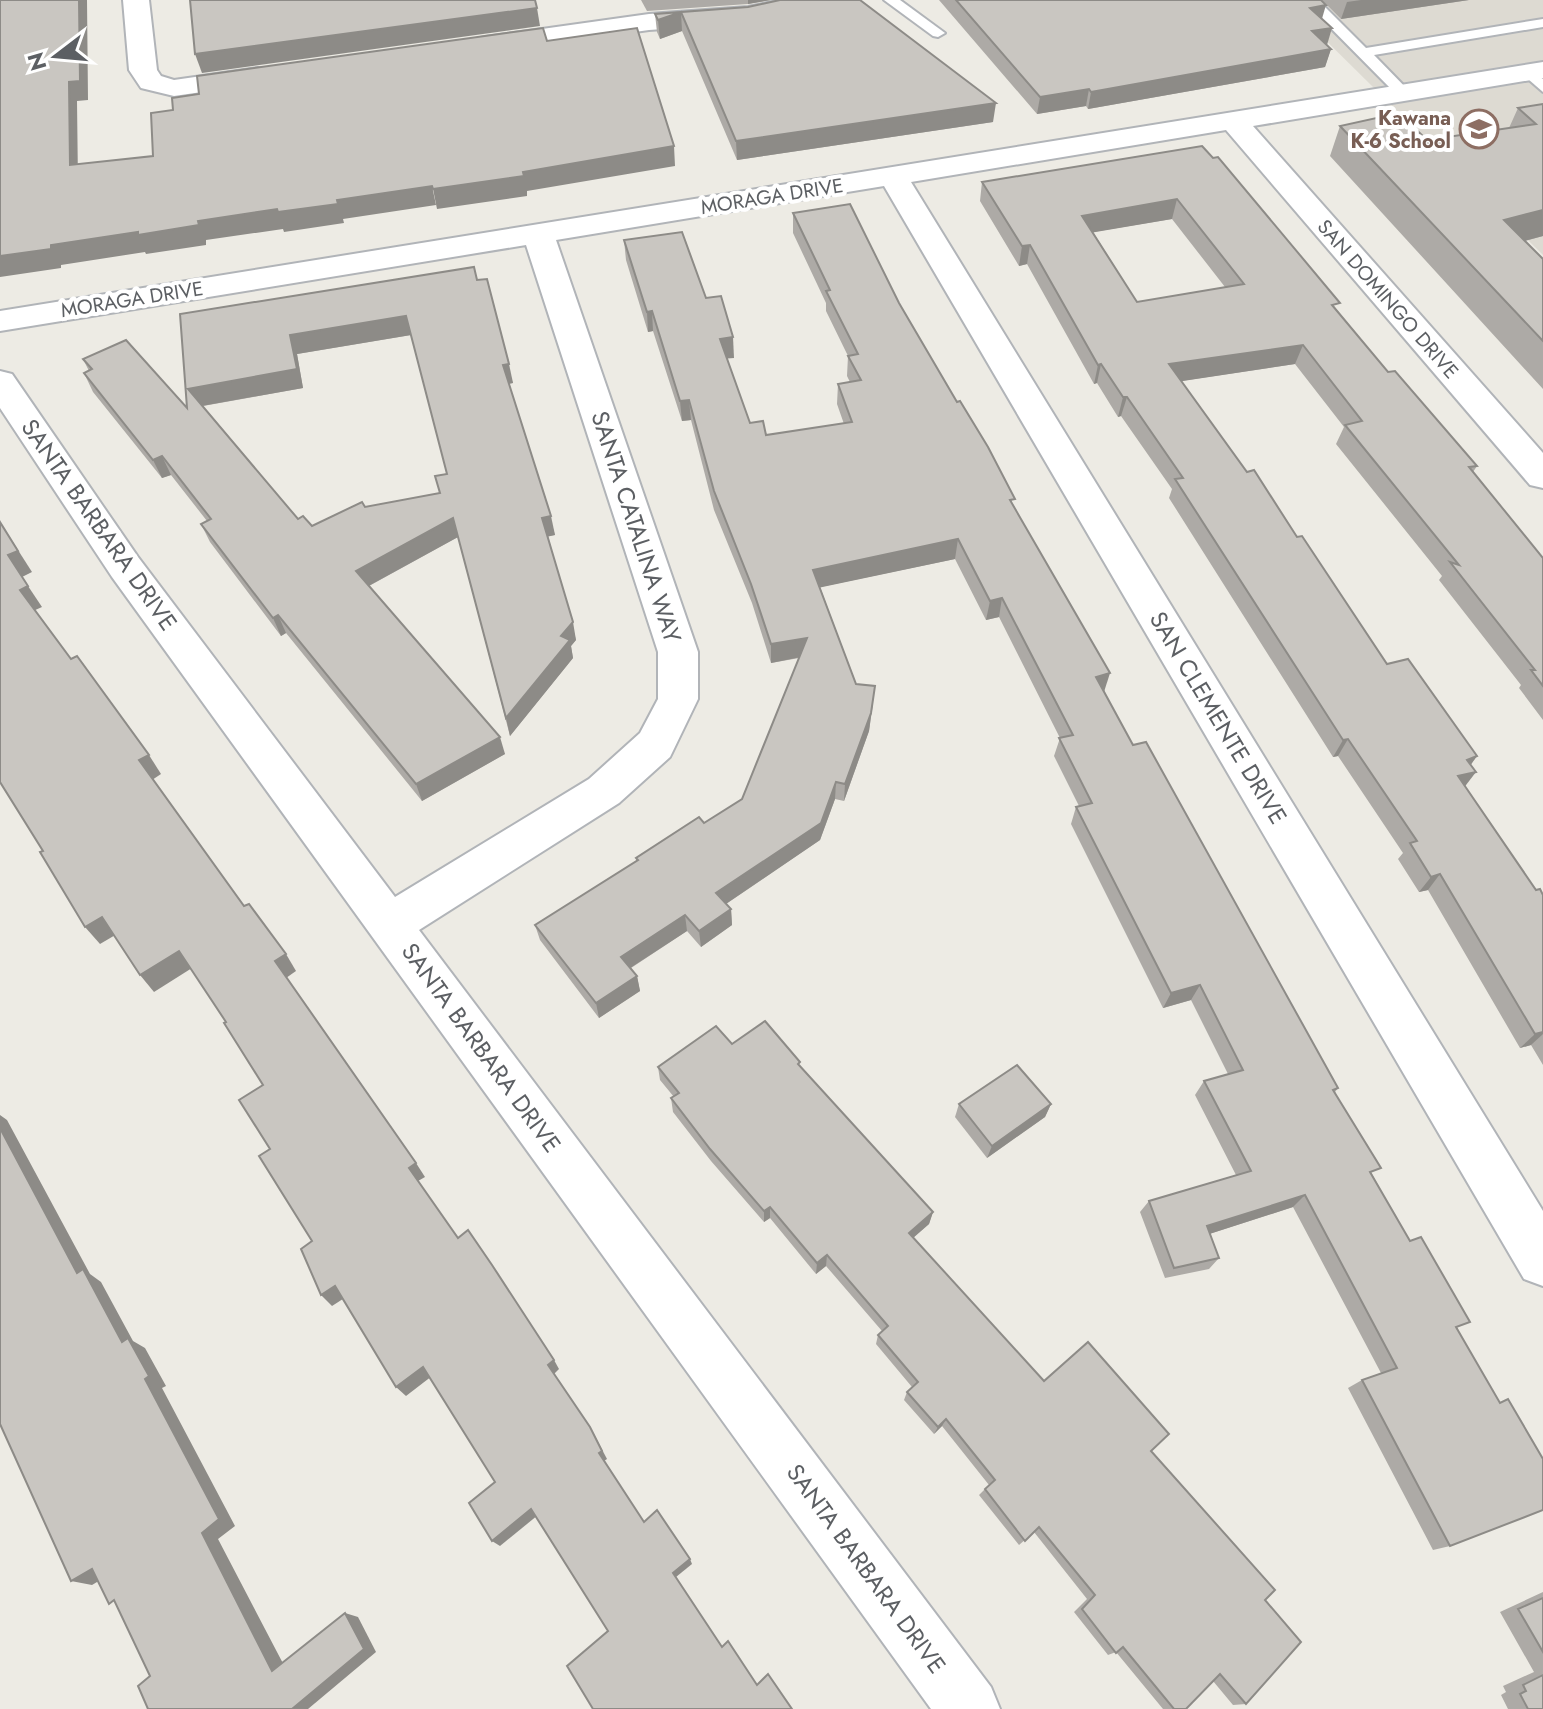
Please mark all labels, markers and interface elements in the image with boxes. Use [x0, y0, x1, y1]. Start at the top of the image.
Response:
north arrow [16, 16, 96, 96]
text: N [19, 49, 55, 74]
place label: Kawana K-6 School [1350, 104, 1451, 156]
school or university icon: Kawana K-6 School [1458, 108, 1500, 150]
street label: MORAGA DRIVE [699, 171, 845, 222]
street label: SAN DOMINGO DRIVE [1310, 213, 1465, 385]
street label: MORAGA DRIVE [59, 274, 205, 325]
street label: SANTA CATALINA WAY [583, 407, 691, 648]
street label: SANTA BARBARA DRIVE [13, 412, 186, 638]
street label: SAN CLEMENTE DRIVE [1141, 605, 1296, 831]
street label: SANTA BARBARA DRIVE [393, 936, 570, 1160]
street label: SANTA BARBARA DRIVE [778, 1457, 955, 1681]

